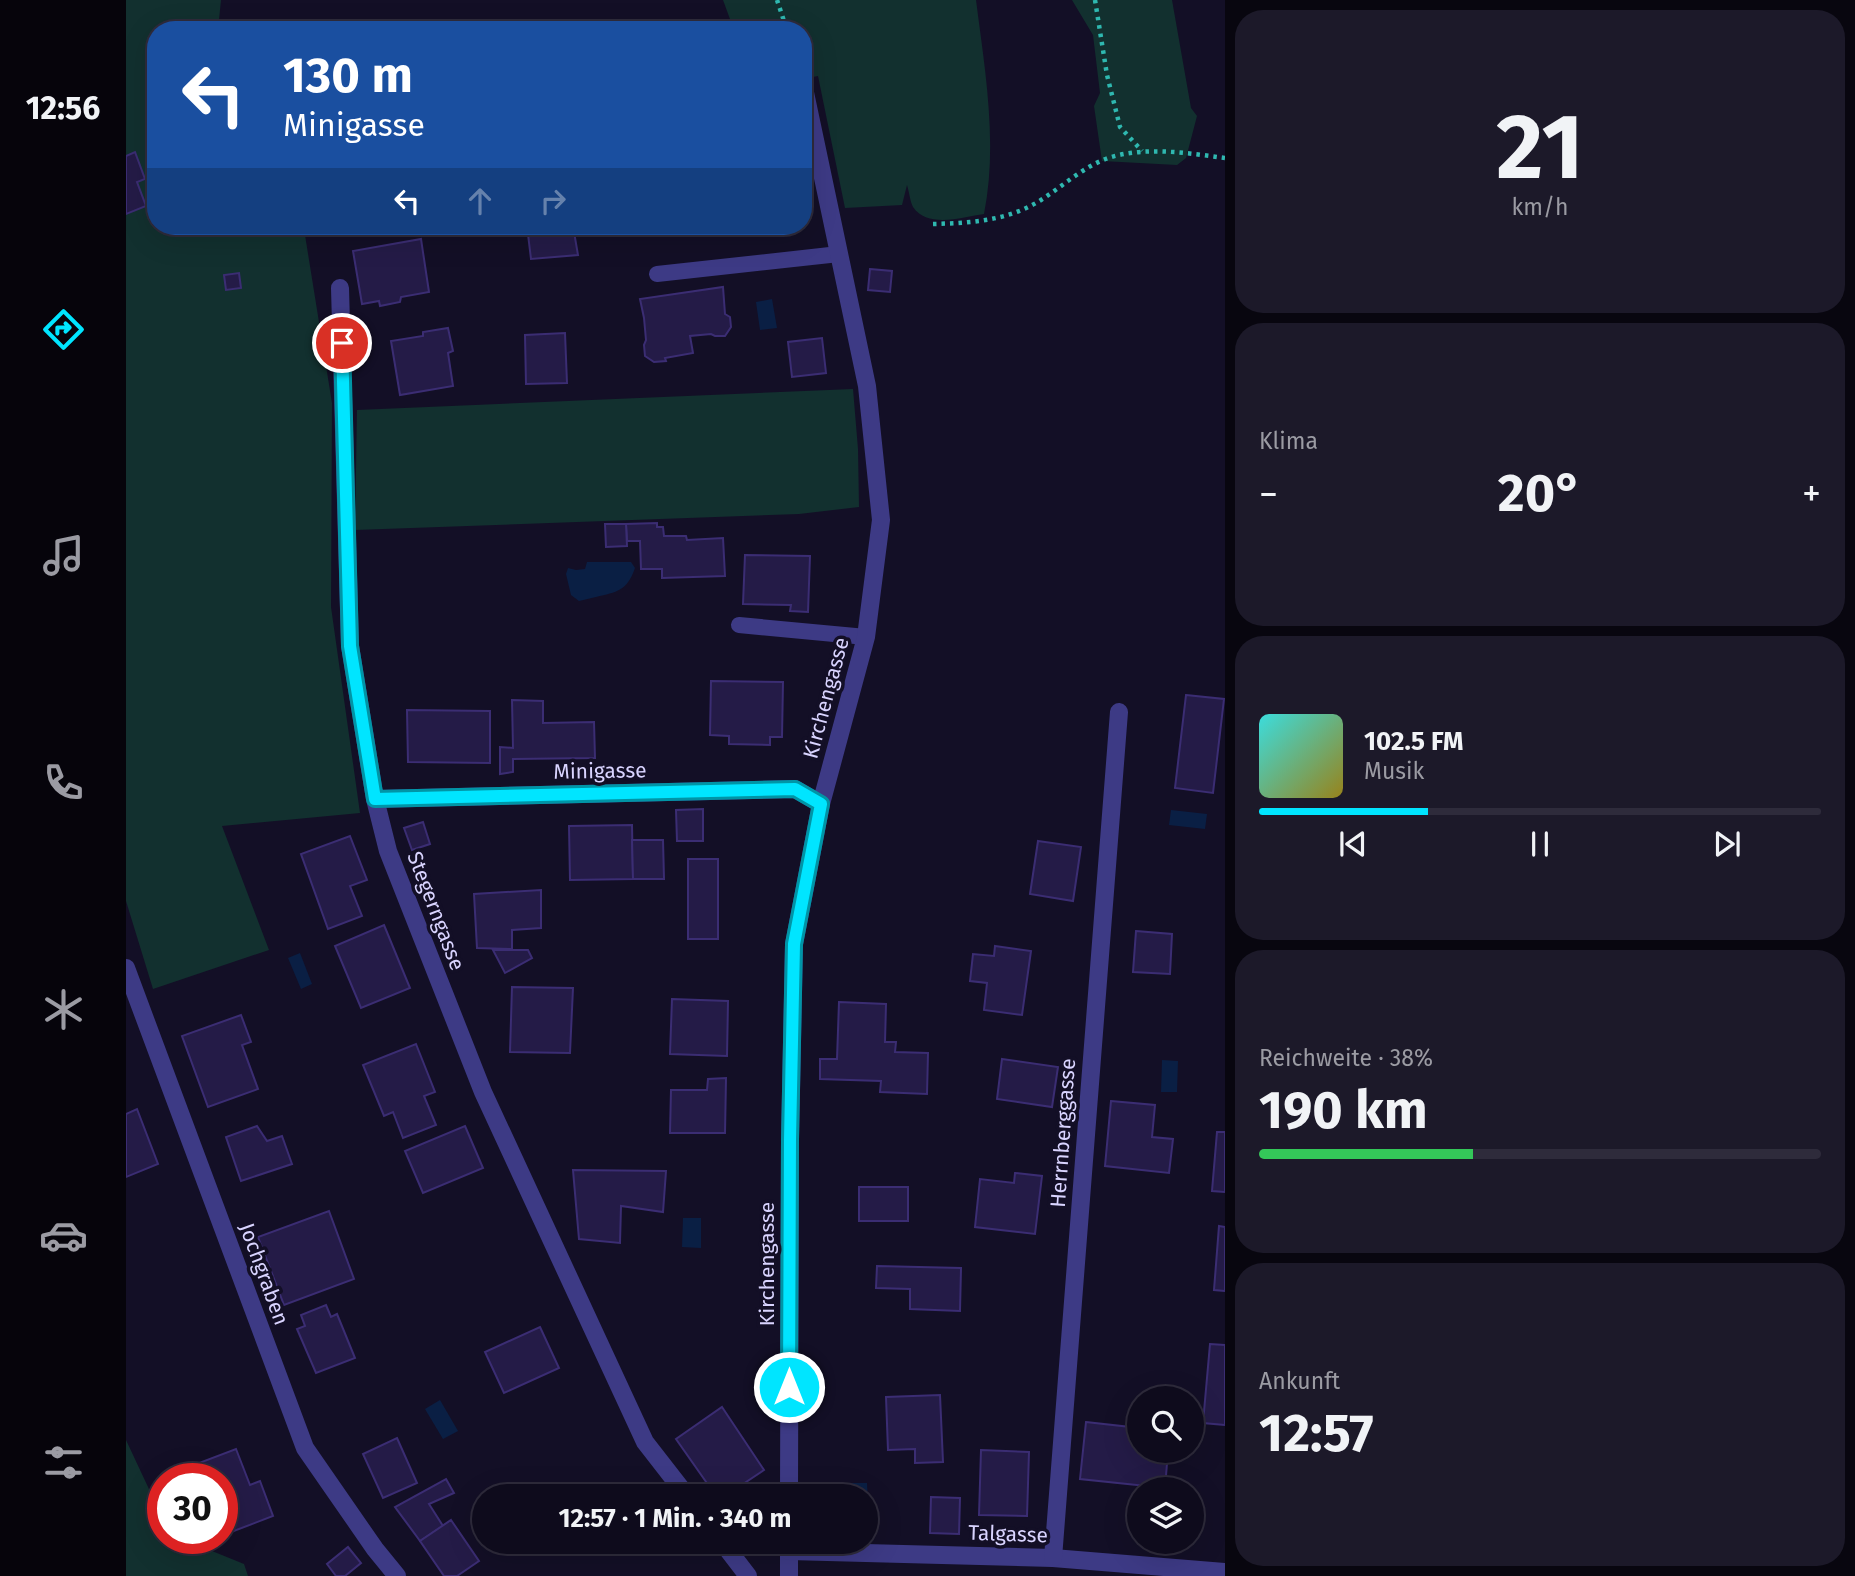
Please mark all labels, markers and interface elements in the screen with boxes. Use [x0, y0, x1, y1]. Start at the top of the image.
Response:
text: 130 m [283, 46, 413, 105]
icon: left [168, 49, 259, 140]
text: 12:56 [26, 89, 100, 127]
text: 21 [1496, 93, 1584, 202]
text: Minigasse [283, 106, 425, 144]
icon: left [388, 182, 426, 220]
icon: ahead [461, 182, 499, 220]
icon: right [534, 182, 572, 220]
text: km/h [1512, 193, 1568, 221]
icon: directions [39, 305, 88, 354]
pin [312, 313, 372, 373]
icon: arrive [323, 324, 361, 362]
text: Klima [1259, 427, 1318, 455]
text: 20° [1498, 462, 1582, 525]
text: − [1259, 471, 1278, 517]
text: + [1802, 471, 1821, 517]
icon: music [39, 531, 88, 580]
street label: Kirchengasse [797, 635, 855, 761]
text: 102.5 FM [1364, 726, 1463, 757]
street label: Minigasse [553, 757, 647, 785]
text: Musik [1364, 757, 1424, 785]
icon: phone [39, 758, 88, 807]
icon: previous [1334, 825, 1372, 863]
icon: pause [1521, 825, 1559, 863]
icon: next [1708, 825, 1746, 863]
street label: Stegerngasse [401, 848, 471, 974]
icon: climate [39, 985, 88, 1034]
text: Reichweite · 38% [1259, 1044, 1433, 1072]
street label: Herrnberggasse [1045, 1058, 1081, 1208]
text: 190 km [1259, 1079, 1428, 1142]
street label: Kirchengasse [754, 1202, 780, 1326]
icon: car [39, 1211, 88, 1260]
street label: Jochgraben [233, 1219, 295, 1329]
position arrow [752, 1350, 826, 1424]
text: Ankunft [1259, 1367, 1340, 1395]
map controls [1127, 1386, 1204, 1554]
button: search [1127, 1386, 1204, 1463]
text: 12:57 [1259, 1402, 1374, 1465]
icon: filters [39, 1438, 88, 1487]
speed limit sign: 30 [147, 1463, 238, 1554]
button: layers [1127, 1477, 1204, 1554]
text: 12:57 · 1 Min. · 340 m [558, 1503, 792, 1534]
street label: Talgasse [968, 1520, 1048, 1548]

